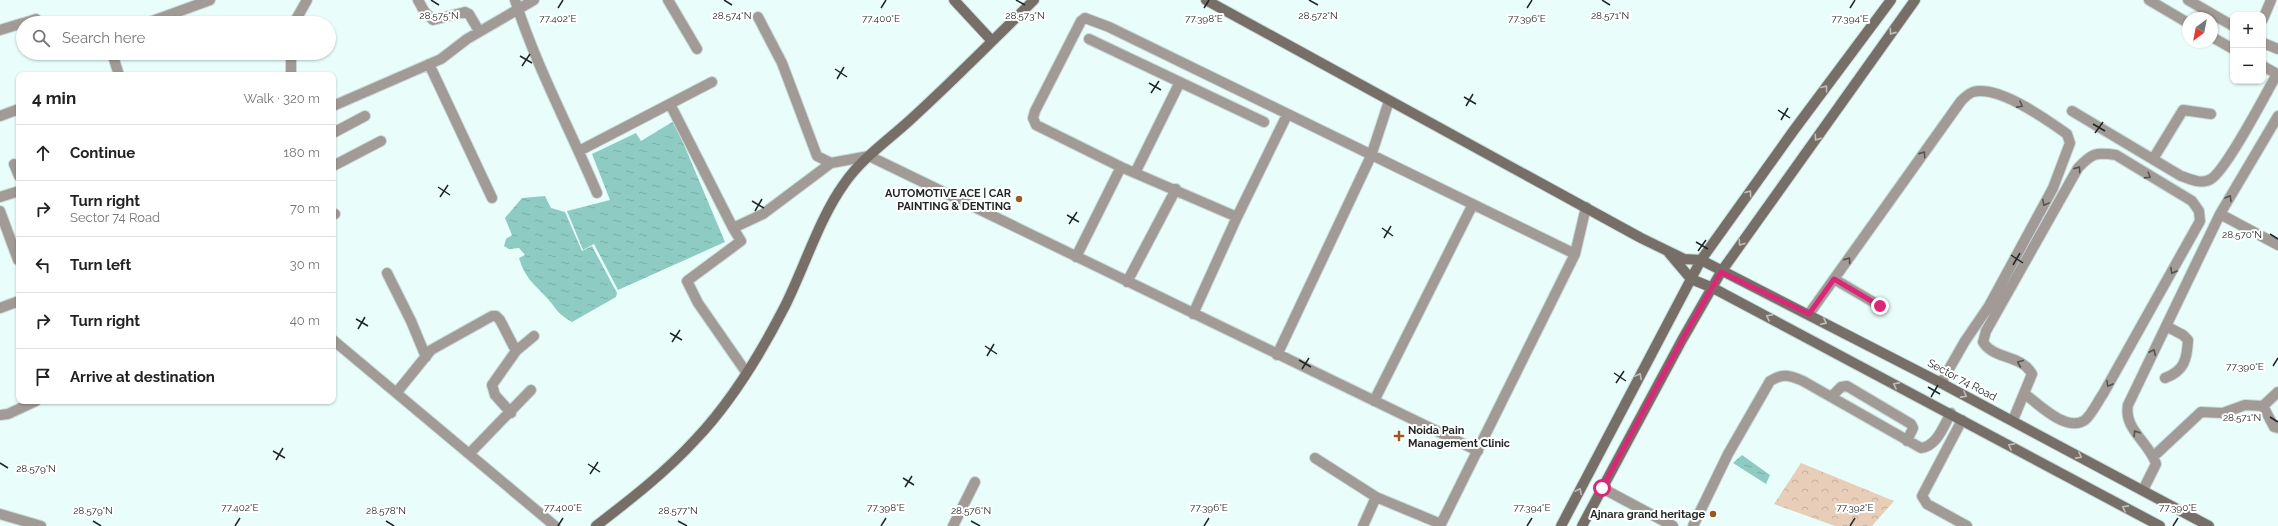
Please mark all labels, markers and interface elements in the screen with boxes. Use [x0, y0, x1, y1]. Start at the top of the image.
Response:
text: 28.575°N [419, 10, 459, 21]
text: 28.574°N [712, 10, 752, 21]
text: 28.573°N [1005, 10, 1045, 21]
text: 28.572°N [1298, 10, 1338, 21]
text: 28.571°N [1591, 10, 1629, 21]
north arrow [2182, 12, 2218, 48]
map controls [2230, 12, 2266, 84]
button: + [2230, 12, 2266, 48]
text: 77.402°E [539, 13, 577, 24]
text: 77.400°E [862, 13, 900, 24]
text: 77.398°E [1185, 13, 1223, 24]
text: 77.396°E [1508, 13, 1546, 24]
text: 77.394°E [1831, 13, 1869, 24]
search box [16, 16, 336, 60]
icon: search [30, 27, 52, 49]
one-way arrow [1890, 27, 1897, 34]
text: Search here [62, 29, 145, 47]
button: − [2230, 48, 2266, 84]
one-way arrow [1820, 85, 1827, 92]
text: 4 min [32, 88, 76, 108]
text: Walk · 320 m [244, 91, 320, 106]
one-way arrow [2016, 100, 2023, 108]
one-way arrow [1815, 133, 1822, 140]
icon: ahead [32, 142, 54, 164]
text: Continue [70, 144, 135, 162]
text: 180 m [284, 145, 320, 160]
one-way arrow [1918, 151, 1925, 158]
one-way arrow [2073, 166, 2081, 173]
one-way arrow [2144, 171, 2151, 178]
place label: AUTOMOTIVE ACE | CAR PAINTING & DENTING [885, 187, 1012, 213]
one-way arrow [1744, 190, 1752, 197]
text: Turn right [70, 192, 140, 210]
marker: AUTOMOTIVE ACE | CAR PAINTING & DENTING [1014, 194, 1024, 204]
one-way arrow [2225, 195, 2232, 202]
icon: right [32, 198, 54, 220]
one-way arrow [2043, 199, 2050, 206]
text: 70 m [290, 201, 320, 216]
text: Sector 74 Road [70, 210, 160, 225]
text: 28.570°N [2222, 229, 2262, 240]
one-way arrow [1739, 239, 1746, 246]
icon: left [32, 254, 54, 276]
text: Turn left [70, 256, 131, 274]
text: 30 m [290, 257, 320, 272]
one-way arrow [1843, 257, 1850, 264]
one-way arrow [2170, 267, 2177, 274]
route end [1871, 297, 1889, 315]
icon: right [32, 310, 54, 332]
text: Turn right [70, 312, 140, 330]
text: 40 m [290, 313, 320, 328]
one-way arrow [1766, 315, 1773, 322]
one-way arrow [1819, 317, 1827, 325]
one-way arrow [2148, 349, 2156, 357]
street label: Sector 74 Road [1925, 356, 1999, 404]
one-way arrow [2017, 359, 2024, 367]
text: 77.390°E [2226, 361, 2264, 372]
icon: arrive [32, 366, 54, 388]
text: Arrive at destination [70, 368, 215, 386]
one-way arrow [1635, 373, 1642, 381]
one-way arrow [2106, 380, 2113, 387]
one-way arrow [1893, 382, 1900, 389]
one-way arrow [1960, 390, 1967, 397]
text: 28.571°N [2223, 412, 2261, 423]
place label: Noida Pain Management Clinic [1408, 424, 1510, 450]
marker: Noida Pain Management Clinic [1393, 430, 1405, 442]
one-way arrow [2134, 430, 2141, 437]
one-way arrow [2008, 443, 2015, 451]
one-way arrow [2074, 451, 2082, 458]
text: 28.579°N [16, 463, 56, 474]
route start [1593, 479, 1611, 497]
one-way arrow [1574, 488, 1582, 496]
text: 77.402°E [221, 502, 259, 513]
text: 77.400°E [544, 502, 582, 513]
text: 77.398°E [867, 502, 905, 513]
text: 77.396°E [1190, 502, 1228, 513]
text: 77.394°E [1513, 502, 1551, 513]
text: 77.392°E [1837, 502, 1873, 513]
text: 77.390°E [2159, 502, 2197, 513]
text: 28.579°N [73, 505, 113, 516]
text: 28.578°N [366, 505, 406, 516]
text: 28.577°N [658, 505, 698, 516]
text: 28.576°N [951, 505, 991, 516]
one-way arrow [2122, 505, 2129, 512]
place label: Ajnara grand heritage [1590, 508, 1705, 521]
marker: Ajnara grand heritage [1708, 509, 1718, 519]

